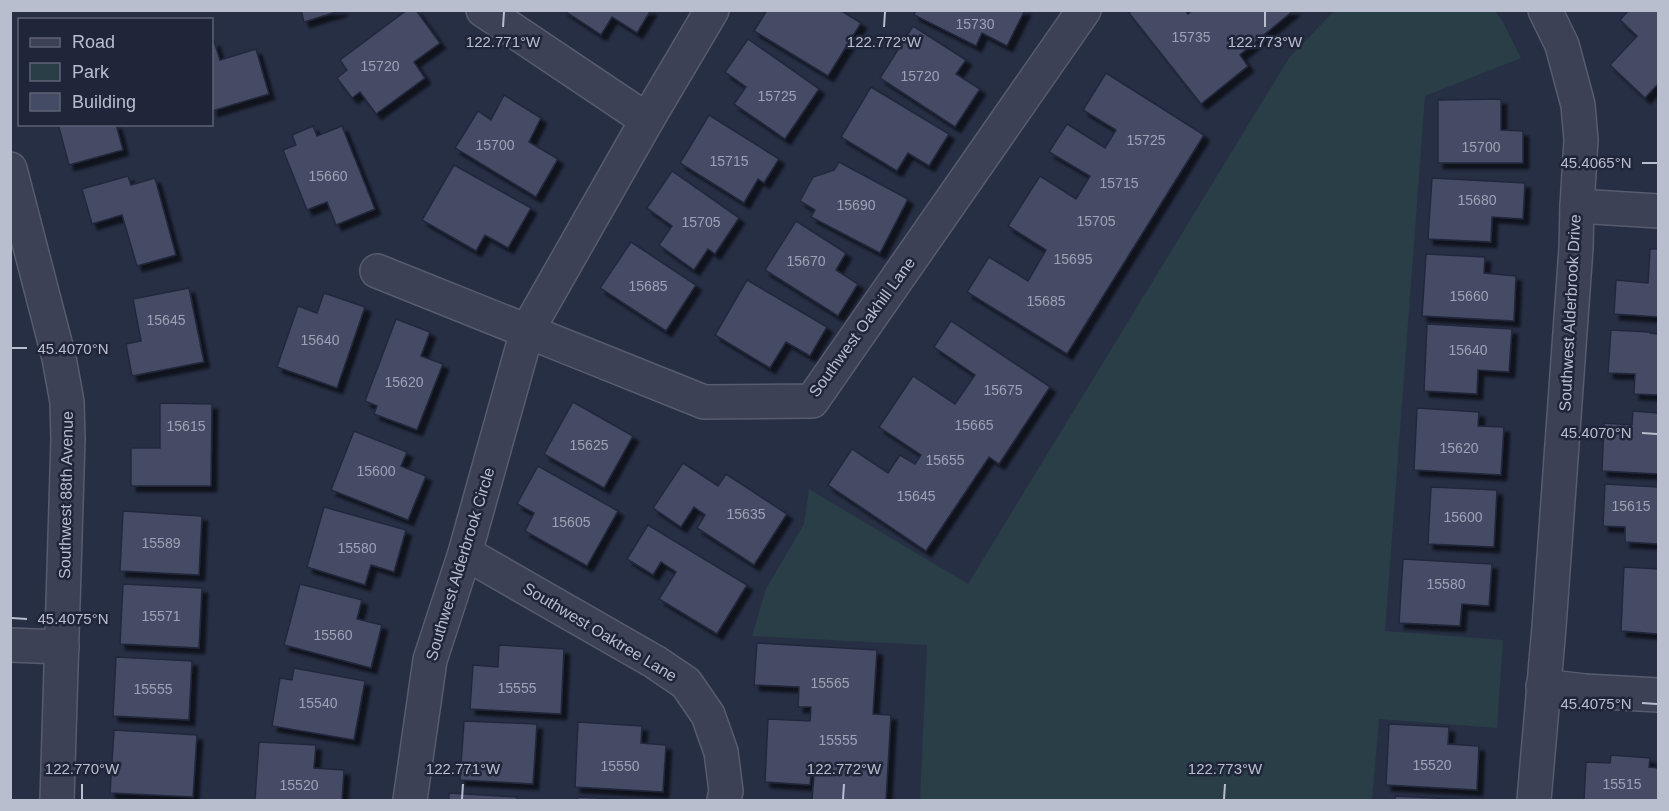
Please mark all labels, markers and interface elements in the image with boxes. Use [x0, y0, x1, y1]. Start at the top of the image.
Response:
house number: 15730 [956, 16, 995, 32]
legend [18, 18, 213, 126]
house number: 15735 [1172, 29, 1211, 45]
text: Road [72, 32, 115, 52]
text: 122.771°W [466, 33, 541, 50]
text: 122.772°W [847, 33, 922, 50]
text: 122.773°W [1228, 33, 1303, 50]
house number: 15720 [361, 58, 400, 74]
text: Park [72, 62, 110, 82]
house number: 15720 [901, 68, 940, 84]
house number: 15725 [758, 88, 797, 104]
text: Building [72, 92, 136, 112]
house number: 15725 [1127, 132, 1166, 148]
house number: 15700 [476, 137, 515, 153]
house number: 15700 [1462, 139, 1501, 155]
house number: 15715 [710, 153, 749, 169]
text: 45.4065°N [1560, 154, 1632, 171]
house number: 15660 [309, 168, 348, 184]
house number: 15715 [1100, 175, 1139, 191]
house number: 15680 [1458, 192, 1497, 208]
house number: 15690 [837, 197, 876, 213]
house number: 15705 [1077, 213, 1116, 229]
house number: 15705 [682, 214, 721, 230]
street label: Southwest Alderbrook Drive [1556, 214, 1584, 412]
house number: 15695 [1054, 251, 1093, 267]
house number: 15670 [787, 253, 826, 269]
street label: Southwest Oakhill Lane [806, 254, 918, 400]
house number: 15685 [629, 278, 668, 294]
house number: 15660 [1450, 288, 1489, 304]
house number: 15685 [1027, 293, 1066, 309]
house number: 15645 [147, 312, 186, 328]
house number: 15640 [301, 332, 340, 348]
text: 45.4070°N [37, 340, 109, 357]
house number: 15640 [1449, 342, 1488, 358]
house number: 15620 [385, 374, 424, 390]
house number: 15675 [984, 382, 1023, 398]
street label: Southwest 88th Avenue [56, 411, 76, 579]
house number: 15665 [955, 417, 994, 433]
house number: 15615 [167, 418, 206, 434]
text: 45.4070°N [1560, 424, 1632, 441]
house number: 15625 [570, 437, 609, 453]
house number: 15620 [1440, 440, 1479, 456]
house number: 15655 [926, 452, 965, 468]
house number: 15600 [357, 463, 396, 479]
street label: Southwest Alderbrook Circle [422, 465, 498, 663]
house number: 15645 [897, 488, 936, 504]
house number: 15615 [1612, 498, 1651, 514]
house number: 15635 [727, 506, 766, 522]
house number: 15600 [1444, 509, 1483, 525]
house number: 15605 [552, 514, 591, 530]
house number: 15589 [142, 535, 181, 551]
house number: 15580 [338, 540, 377, 556]
house number: 15580 [1427, 576, 1466, 592]
street label: Southwest Oaktree Lane [520, 579, 680, 685]
house number: 15571 [142, 608, 181, 624]
text: 45.4075°N [37, 610, 109, 627]
house number: 15560 [314, 627, 353, 643]
house number: 15565 [811, 675, 850, 691]
house number: 15555 [498, 680, 537, 696]
house number: 15555 [134, 681, 173, 697]
house number: 15540 [299, 695, 338, 711]
text: 45.4075°N [1560, 695, 1632, 712]
house number: 15555 [819, 732, 858, 748]
house number: 15520 [1413, 757, 1452, 773]
house number: 15550 [601, 758, 640, 774]
text: 122.770°W [45, 760, 120, 777]
text: 122.771°W [426, 760, 501, 777]
text: 122.772°W [807, 760, 882, 777]
text: 122.773°W [1188, 760, 1263, 777]
house number: 15515 [1603, 776, 1642, 792]
house number: 15520 [280, 777, 319, 793]

